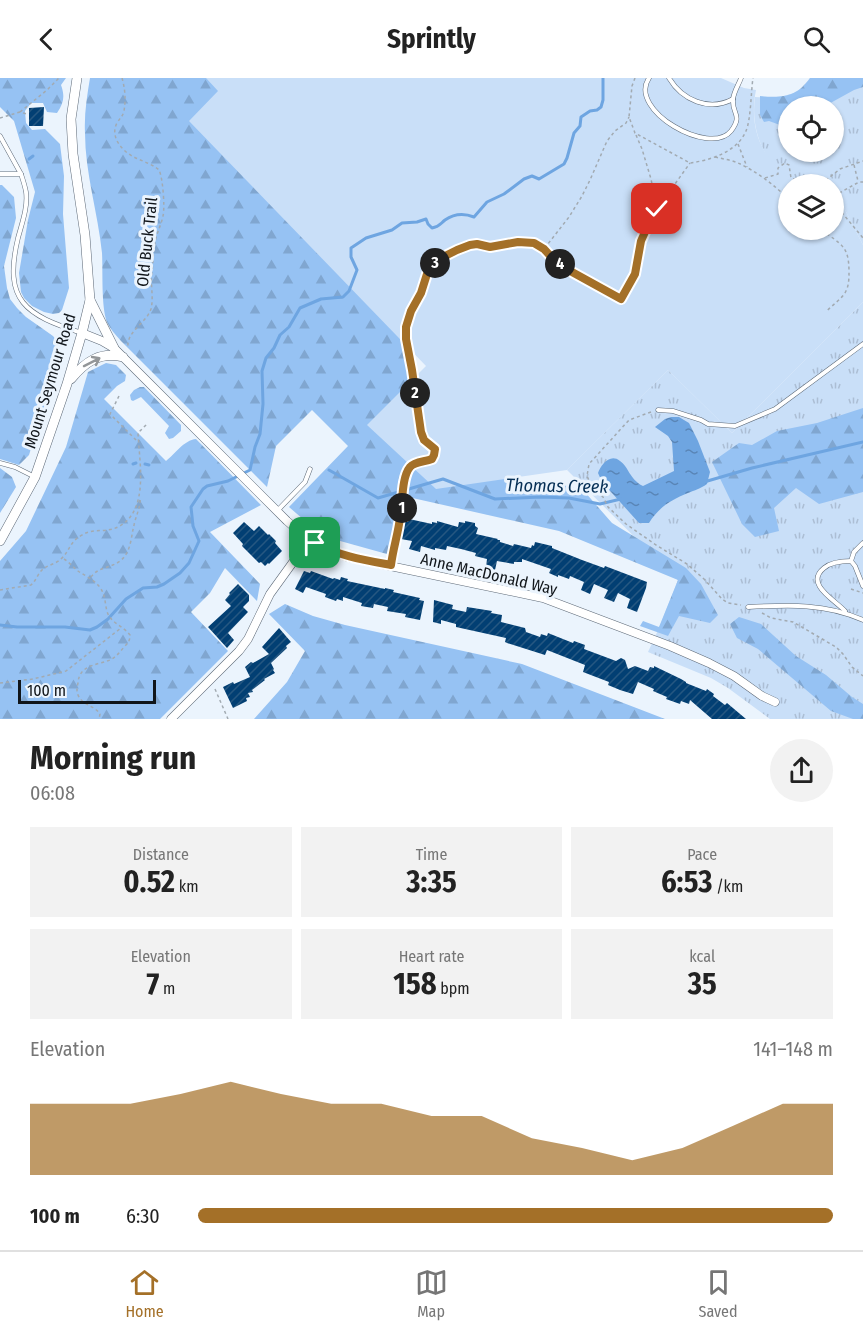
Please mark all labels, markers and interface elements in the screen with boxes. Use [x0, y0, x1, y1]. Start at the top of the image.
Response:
icon: back [30, 23, 63, 56]
text: Sprintly [387, 23, 476, 55]
icon: search [800, 23, 833, 56]
map controls [778, 96, 844, 240]
button: locate [778, 96, 844, 162]
button: layers [778, 174, 844, 240]
pin [631, 183, 682, 234]
icon: check [640, 192, 673, 225]
street label: Old Buck Trail [133, 196, 161, 288]
pin: 3 [420, 248, 450, 278]
pin: 4 [545, 249, 575, 279]
text: 3 [431, 253, 439, 272]
text: 4 [556, 254, 564, 273]
street label: Mount Seymour Road [20, 311, 80, 451]
one-way arrow [82, 355, 100, 367]
pin: 2 [400, 378, 430, 408]
text: 2 [411, 383, 419, 402]
water label: Thomas Creek [506, 474, 608, 498]
pin: 1 [387, 493, 417, 523]
text: 1 [399, 498, 405, 517]
pin [289, 517, 340, 568]
icon: arrive [298, 526, 331, 559]
street label: Anne MacDonald Way [419, 549, 560, 599]
scale bar [18, 677, 156, 704]
text: 100 m [27, 681, 66, 700]
text: Morning run [30, 738, 196, 778]
button: share [770, 739, 833, 802]
text: 06:08 [30, 781, 75, 805]
text: Distance [133, 845, 189, 864]
text: Time [416, 845, 447, 864]
text: Pace [687, 845, 717, 864]
text: 0.52 [123, 864, 175, 900]
text: 3:35 [406, 864, 457, 900]
text: 6:53 [661, 864, 712, 900]
text: km [175, 877, 199, 896]
text: /km [712, 877, 743, 896]
text: Elevation [131, 947, 191, 966]
text: Heart rate [399, 947, 464, 966]
text: kcal [689, 947, 715, 966]
text: 7 [146, 966, 159, 1002]
text: 158 [393, 966, 437, 1002]
text: 35 [688, 966, 717, 1002]
text: m [159, 979, 175, 998]
text: bpm [437, 979, 470, 998]
text: Elevation [30, 1037, 105, 1061]
text: 141–148 m [753, 1037, 833, 1061]
text: 100 m [30, 1204, 80, 1228]
text: 6:30 [126, 1204, 160, 1228]
tab: Home [125, 1266, 164, 1321]
tab: Map [415, 1266, 448, 1321]
tab: Saved [698, 1266, 738, 1321]

